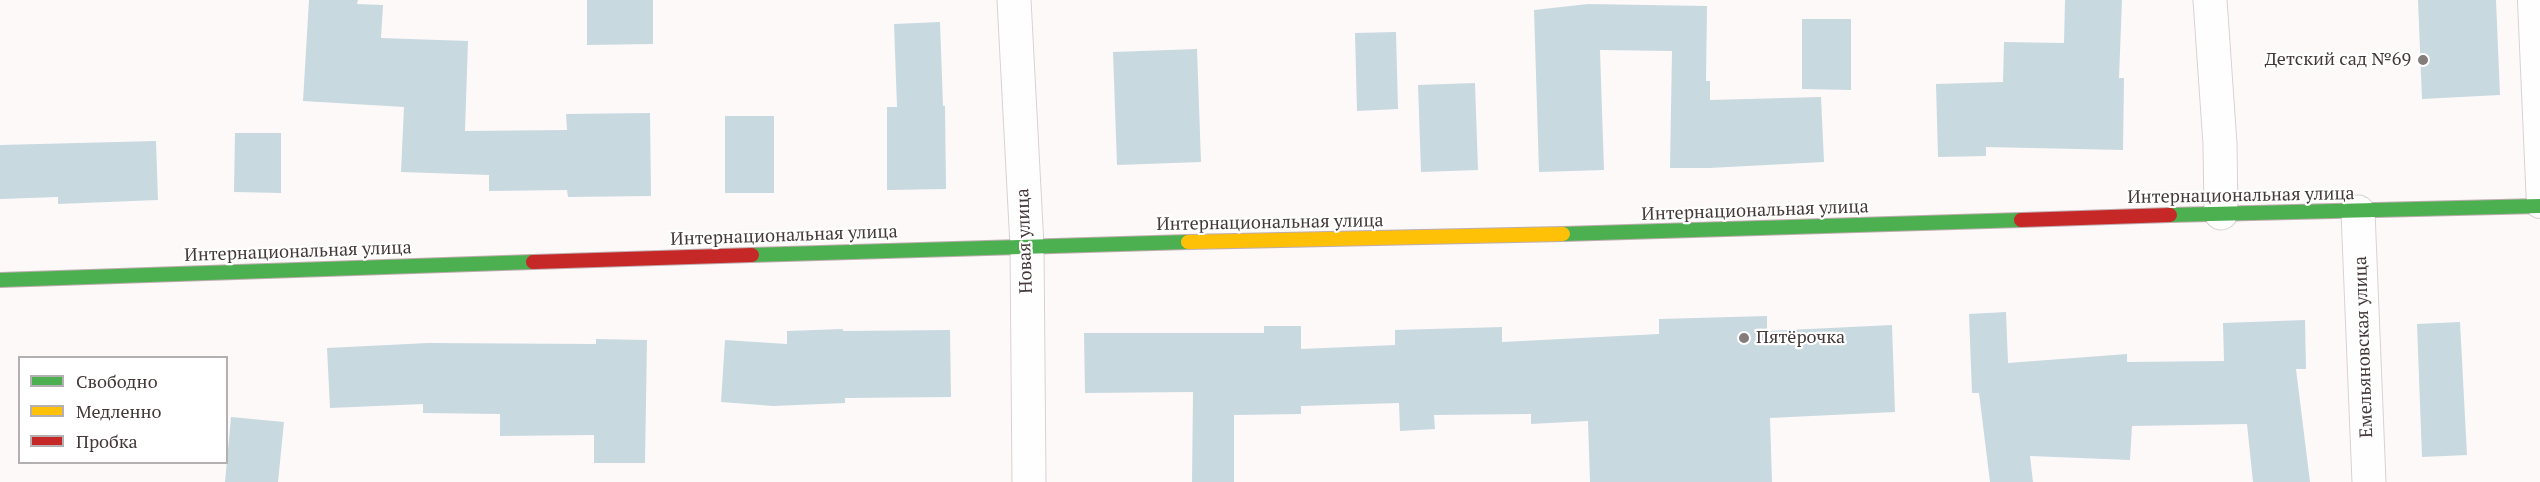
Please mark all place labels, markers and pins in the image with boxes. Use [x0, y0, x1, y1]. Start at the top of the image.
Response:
place label: Детский сад №69 [2265, 49, 2411, 71]
marker: Детский сад №69 [2416, 53, 2430, 67]
place label: Пятёрочка [1756, 327, 1845, 349]
marker: Пятёрочка [1737, 331, 1751, 345]

